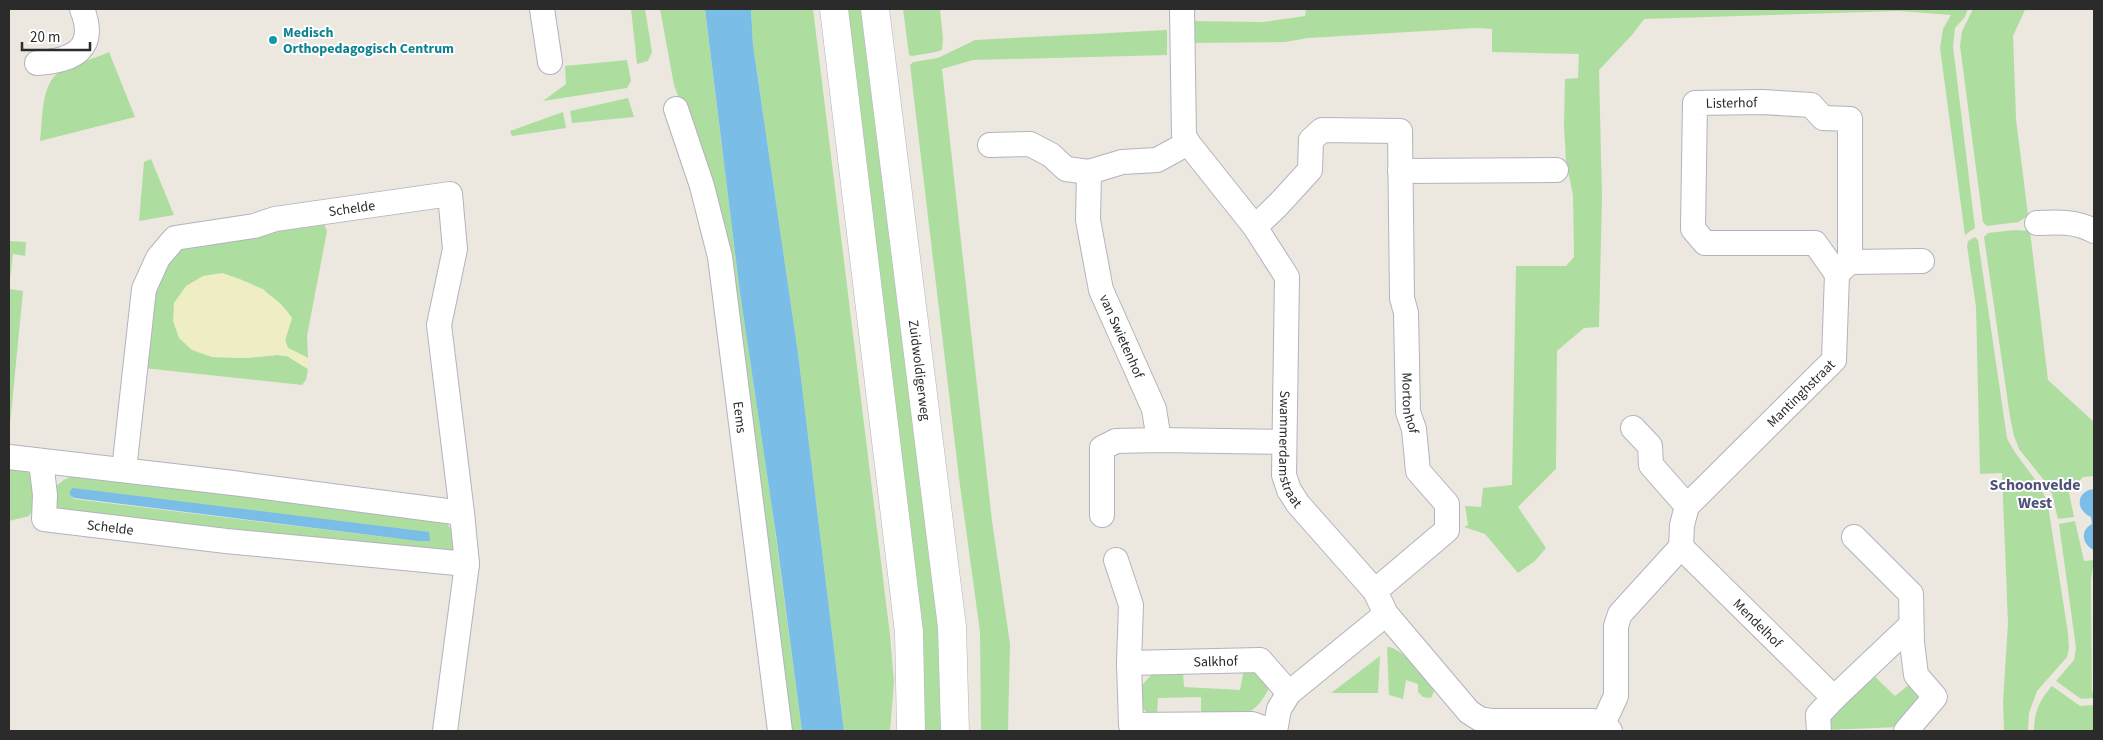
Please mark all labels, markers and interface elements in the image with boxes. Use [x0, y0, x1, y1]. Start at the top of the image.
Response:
scale bar [22, 20, 90, 52]
place label: Medisch Orthopedagogisch Centrum [283, 23, 454, 59]
text: 20 m [30, 27, 60, 48]
marker: Medisch Orthopedagogisch Centrum [267, 34, 279, 46]
street label: Listerhof [1706, 93, 1758, 114]
street label: Schelde [327, 196, 377, 222]
street label: van Swietenhof [1094, 291, 1149, 382]
street label: Zuidwoldigerweg [903, 319, 935, 422]
street label: Mantinghstraat [1763, 355, 1840, 432]
street label: Mortonhof [1396, 372, 1423, 435]
street label: Swammerdamstraat [1273, 390, 1307, 513]
street label: Eems [727, 400, 751, 434]
district label: Schoonvelde West [1990, 474, 2081, 514]
street label: Schelde [86, 515, 135, 541]
street label: Mendelhof [1728, 595, 1787, 653]
street label: Salkhof [1193, 651, 1239, 673]

